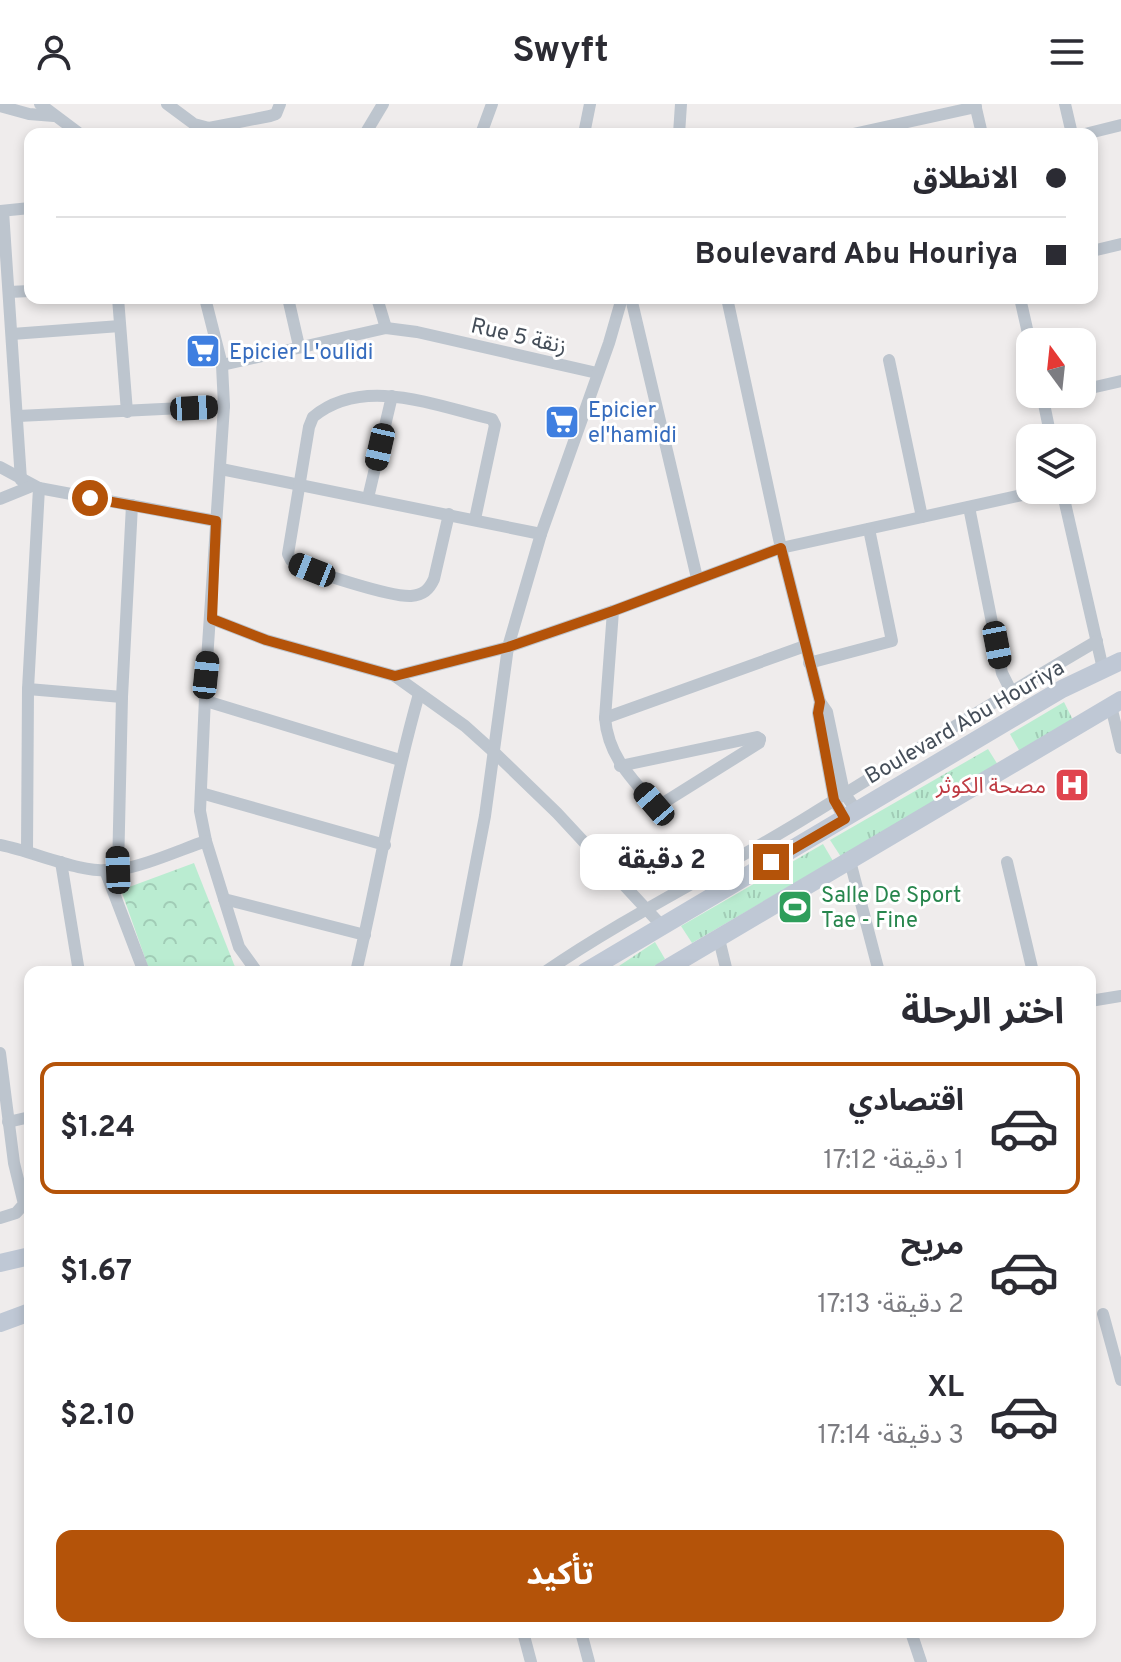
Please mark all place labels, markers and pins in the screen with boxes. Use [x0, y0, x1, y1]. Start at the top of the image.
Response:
supermarket icon: Epicier L'oulidi [184, 332, 222, 370]
place label: Epicier L'oulidi [229, 340, 373, 367]
place label: Epicier el'hamidi [588, 398, 677, 450]
supermarket icon: Epicier el'hamidi [543, 403, 581, 441]
hospital icon: مصحة الكوثر [1053, 766, 1091, 804]
place label: مصحة الكوثر [935, 774, 1046, 801]
place label: Salle De Sport Tae - Fine [821, 883, 961, 935]
sports icon: Salle De Sport Tae - Fine [776, 888, 814, 926]

